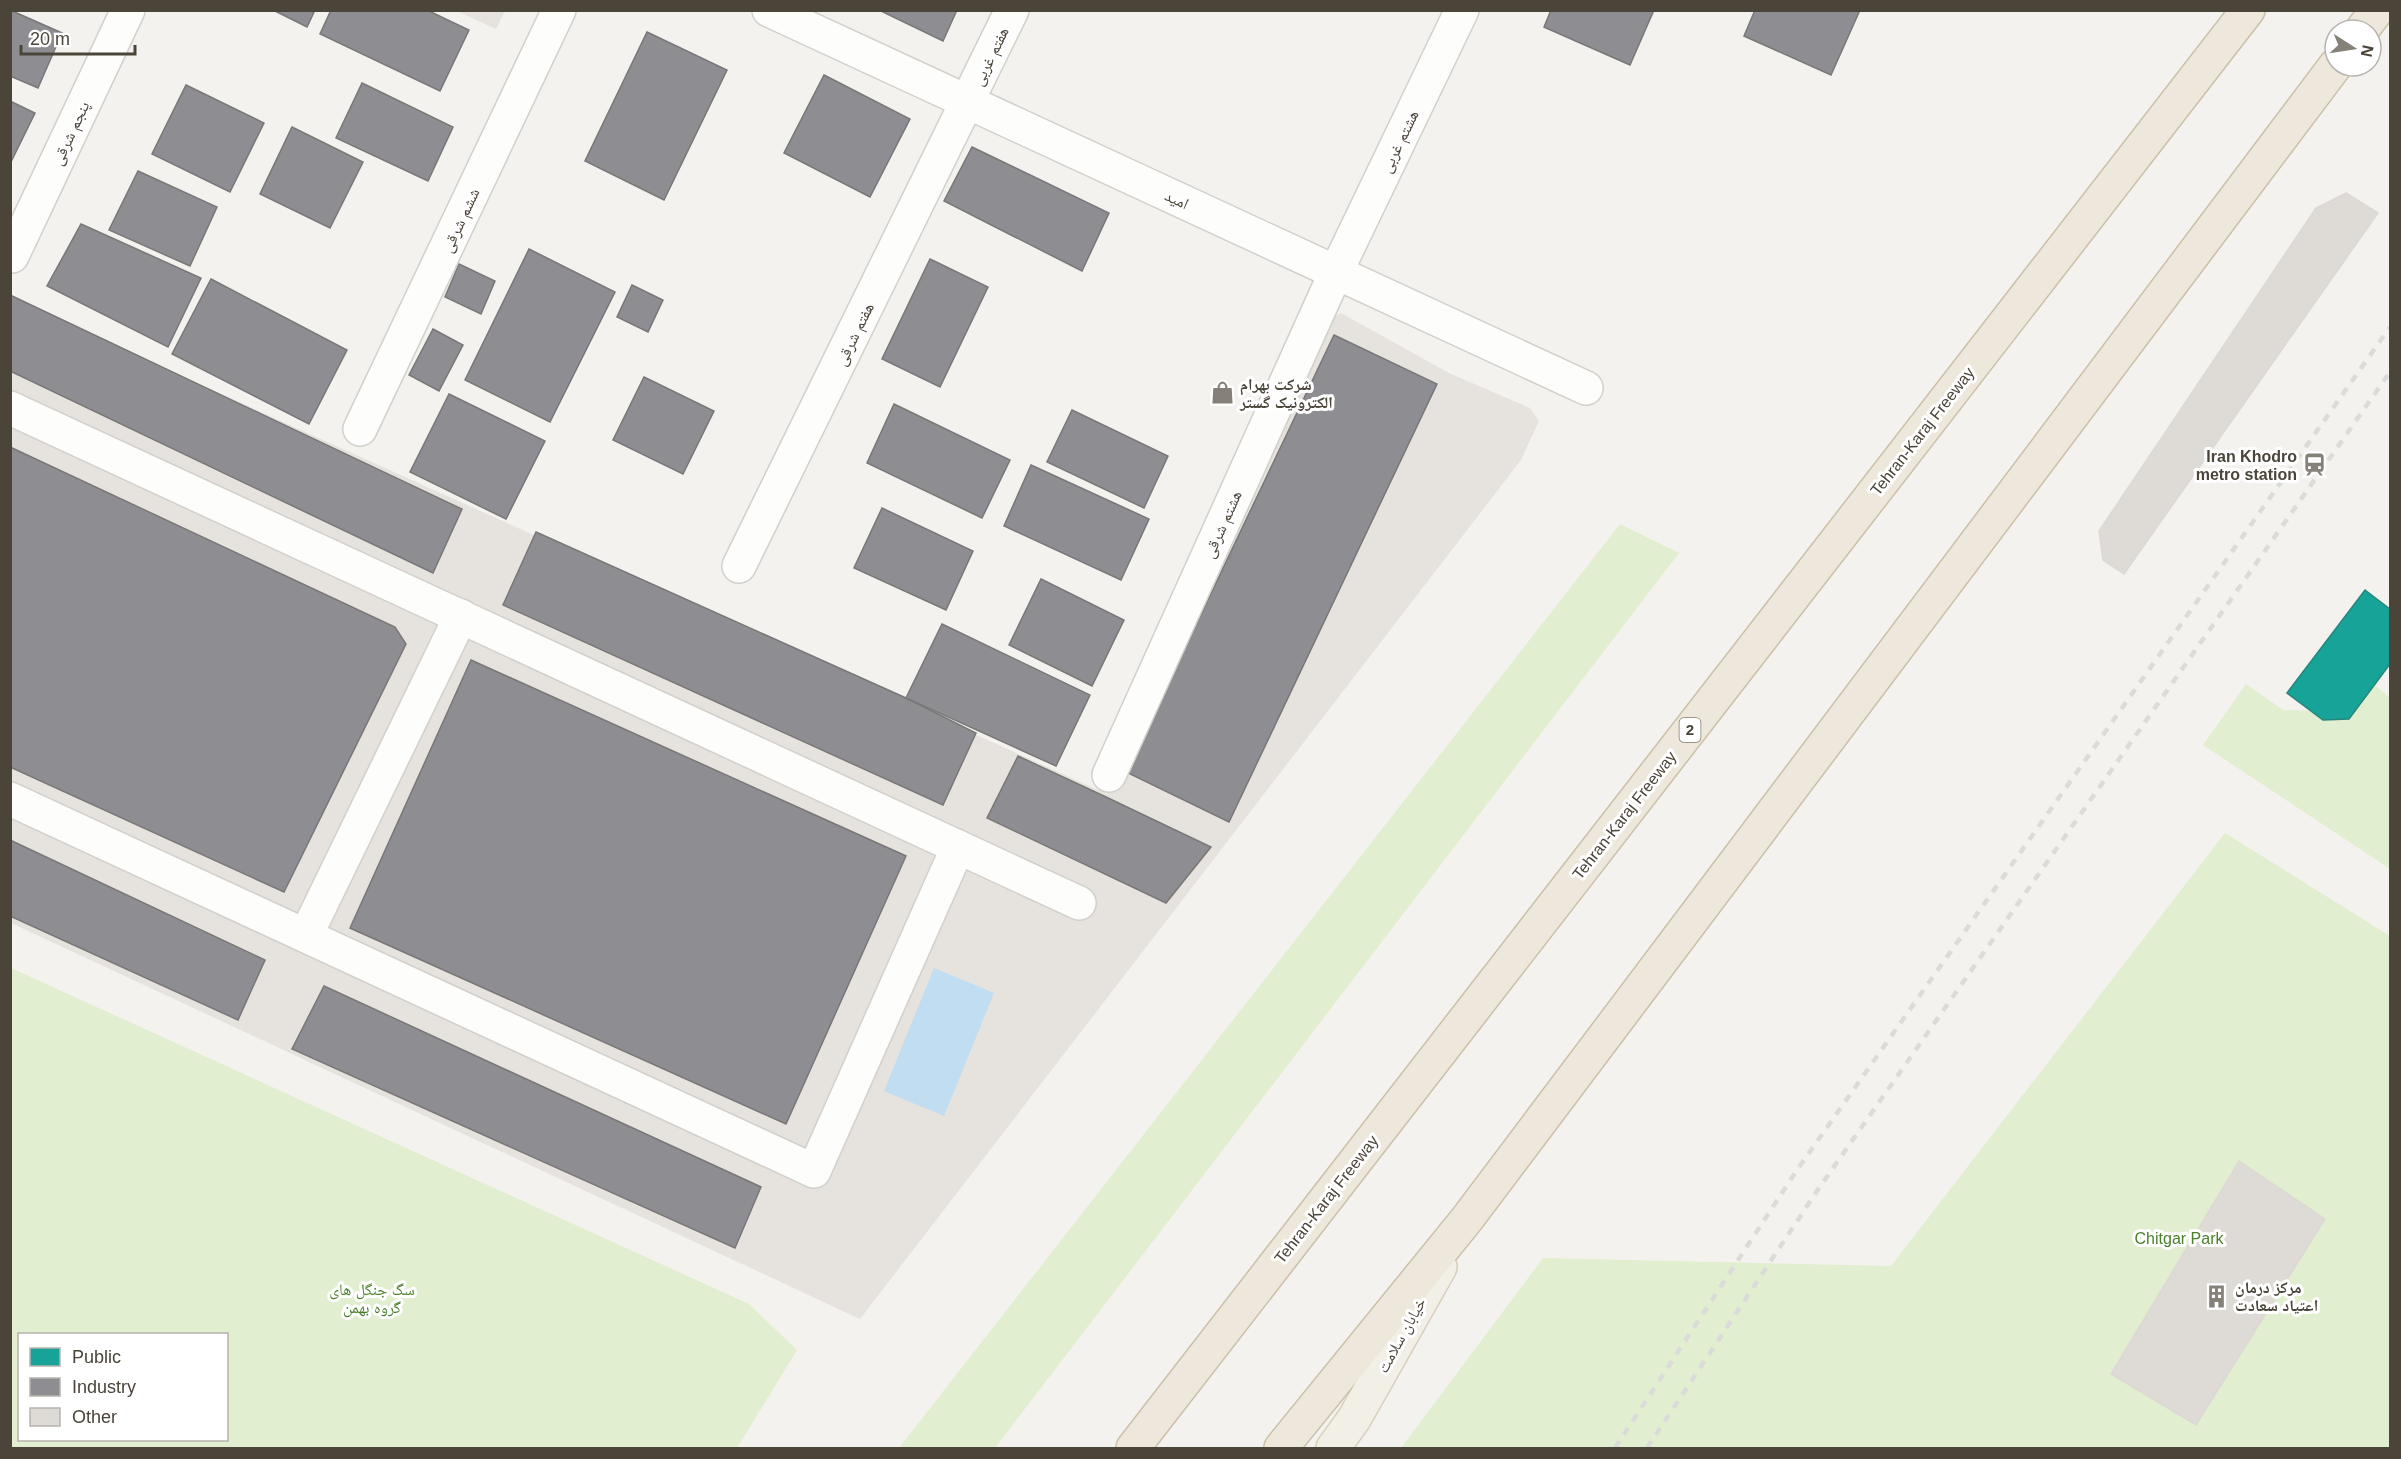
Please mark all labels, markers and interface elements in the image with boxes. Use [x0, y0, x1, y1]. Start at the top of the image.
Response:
scale bar [21, 18, 135, 56]
north arrow [2323, 18, 2383, 78]
street label: هفتم غربی [969, 24, 1014, 89]
text: 20 m [30, 29, 70, 49]
text: N [2358, 44, 2377, 58]
street label: پنجم شرقی [48, 98, 95, 169]
street label: هشتم غربی [1377, 107, 1424, 176]
street label: ششم شرقی [438, 185, 484, 256]
street label: امید [1162, 187, 1191, 213]
street label: هفتم شرقی [832, 300, 879, 369]
street label: Tehran-Karaj Freeway [1867, 364, 1978, 499]
place label: شرکت بهرام الکترونیک گستر [1239, 376, 1333, 411]
shop icon: شرکت بهرام الکترونیک گستر [1209, 380, 1235, 406]
place label: Iran Khodro metro station [2196, 448, 2297, 483]
station icon: Iran Khodro metro station [2302, 452, 2328, 478]
street label: هشتم شرقی [1200, 488, 1247, 561]
road number: 2 [1680, 718, 1700, 742]
street label: Tehran-Karaj Freeway [1569, 748, 1680, 883]
street label: Tehran-Karaj Freeway [1271, 1132, 1382, 1267]
park label: Chitgar Park [2135, 1230, 2224, 1247]
place label: مرکز درمان اعتیاد سعادت [2235, 1279, 2318, 1314]
park label: سگ جنگل های گروه بهمن [329, 1281, 415, 1318]
building icon: مرکز درمان اعتیاد سعادت [2204, 1283, 2230, 1309]
street label: خیابان سلامت [1374, 1295, 1431, 1377]
legend [18, 1333, 228, 1441]
text: Public [72, 1347, 121, 1367]
text: Industry [72, 1377, 136, 1397]
text: Other [72, 1407, 117, 1427]

